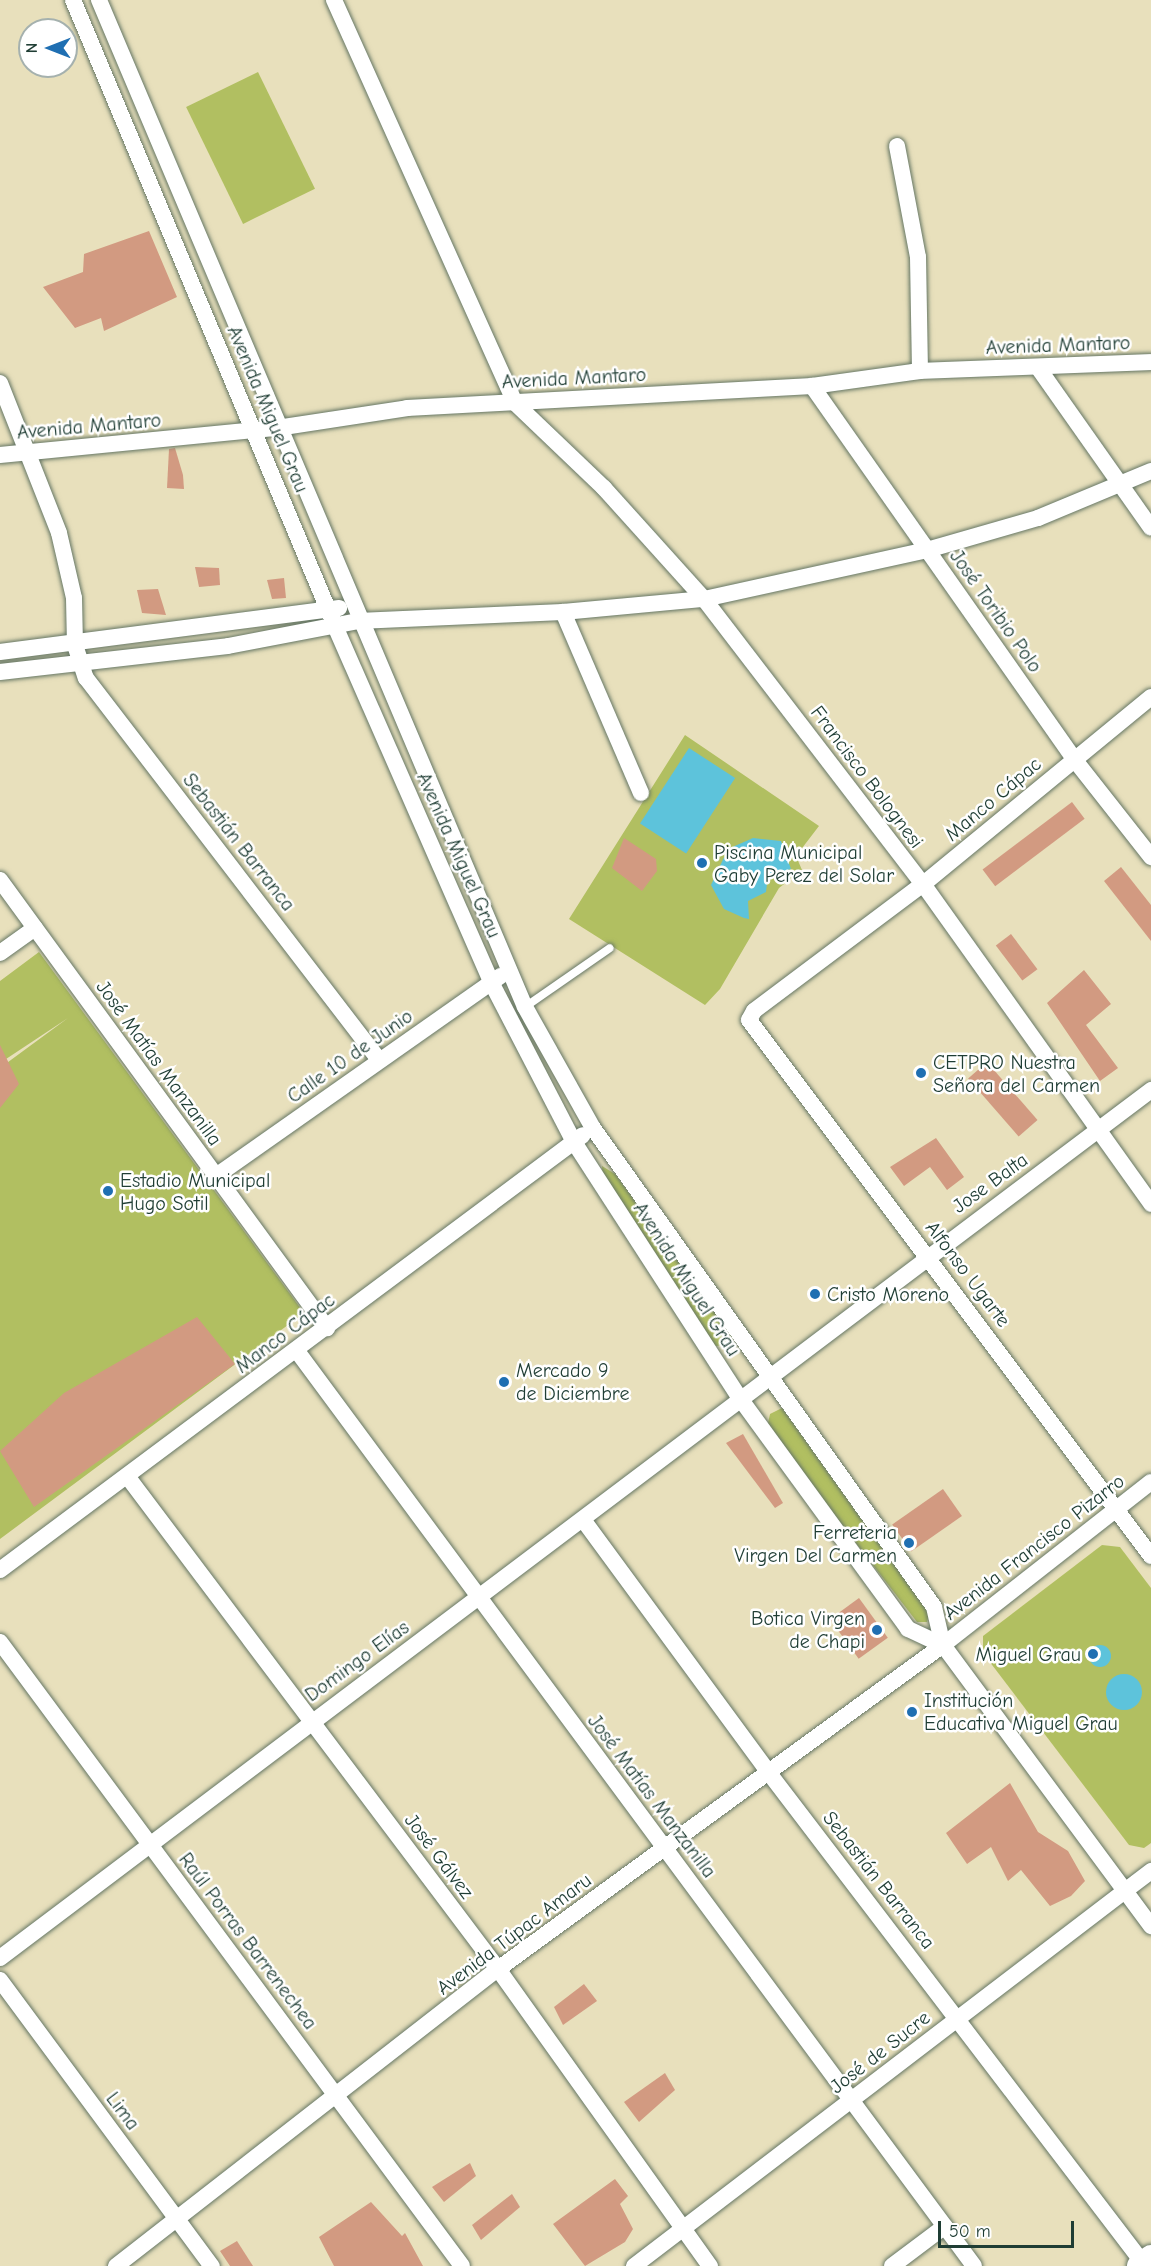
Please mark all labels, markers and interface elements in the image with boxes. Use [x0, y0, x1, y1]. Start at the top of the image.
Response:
north arrow [18, 18, 78, 78]
text: N [23, 43, 41, 53]
street label: Avenida Miguel Grau [222, 322, 314, 496]
street label: Avenida Mantaro [985, 330, 1131, 360]
street label: Avenida Mantaro [501, 362, 647, 394]
street label: Avenida Mantaro [16, 408, 162, 444]
street label: José Toribio Polo [945, 545, 1047, 677]
street label: Francisco Bolognesi [806, 701, 928, 853]
street label: Manco Cápac [940, 752, 1046, 846]
street label: Sebastián Barranca [178, 768, 300, 916]
street label: Avenida Miguel Grau [412, 769, 506, 941]
place label: Piscina Municipal Gaby Perez del Solar [714, 840, 894, 887]
marker: Piscina Municipal Gaby Perez del Solar [695, 856, 709, 870]
street label: José Matías Manzanilla [91, 976, 227, 1150]
street label: Calle 10 de Junio [283, 1004, 417, 1108]
place label: CETPRO Nuestra Señora del Carmen [933, 1050, 1100, 1097]
marker: CETPRO Nuestra Señora del Carmen [914, 1066, 928, 1080]
street label: Jose Balta [948, 1148, 1032, 1218]
place label: Estadio Municipal Hugo Sotil [120, 1168, 270, 1215]
marker: Estadio Municipal Hugo Sotil [101, 1184, 115, 1198]
street label: Avenida Miguel Grau [628, 1198, 746, 1360]
street label: Alfonso Ugarte [920, 1216, 1016, 1332]
place label: Cristo Moreno [827, 1282, 949, 1306]
marker: Cristo Moreno [808, 1287, 822, 1301]
street label: Manco Cápac [231, 1288, 339, 1378]
place label: Mercado 9 de Diciembre [516, 1358, 629, 1405]
marker: Mercado 9 de Diciembre [497, 1375, 511, 1389]
street label: Avenida Francisco Pizarro [939, 1469, 1129, 1625]
place label: Ferreteria Virgen Del Carmen [734, 1520, 897, 1567]
marker: Ferreteria Virgen Del Carmen [902, 1536, 916, 1550]
place label: Botica Virgen de Chapi [751, 1606, 865, 1653]
street label: Domingo Elías [300, 1615, 414, 1707]
marker: Botica Virgen de Chapi [870, 1623, 884, 1637]
place label: Miguel Grau [975, 1642, 1081, 1666]
marker: Miguel Grau [1086, 1647, 1100, 1661]
place label: Institución Educativa Miguel Grau [924, 1688, 1118, 1735]
marker: Institución Educativa Miguel Grau [905, 1705, 919, 1719]
street label: José Matías Manzanilla [583, 1709, 721, 1883]
street label: Sebastián Barranca [818, 1806, 940, 1954]
street label: José Gálvez [399, 1809, 479, 1903]
street label: Raúl Porras Barrenechea [174, 1848, 322, 2034]
street label: Avenida Túpac Amaru [432, 1868, 596, 2000]
street label: José de Sucre [825, 2006, 935, 2098]
street label: Lima [101, 2087, 145, 2135]
scale bar [941, 2209, 1078, 2247]
text: 50 m [949, 2221, 991, 2242]

